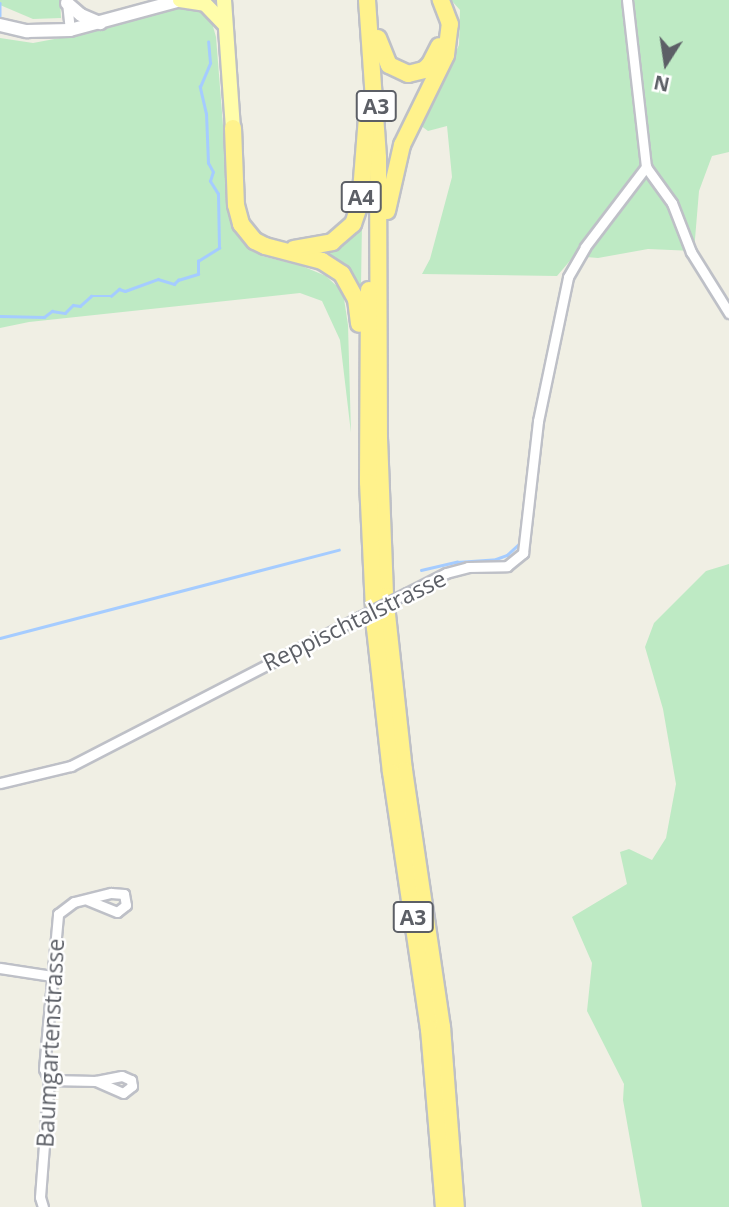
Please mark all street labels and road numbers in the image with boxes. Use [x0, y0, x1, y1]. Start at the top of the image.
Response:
road number: A3 [355, 88, 397, 124]
road number: A4 [340, 180, 382, 214]
street label: Reppischtalstrasse [258, 564, 450, 676]
road number: A3 [392, 900, 434, 934]
street label: Baumgartenstrasse [31, 938, 69, 1148]

